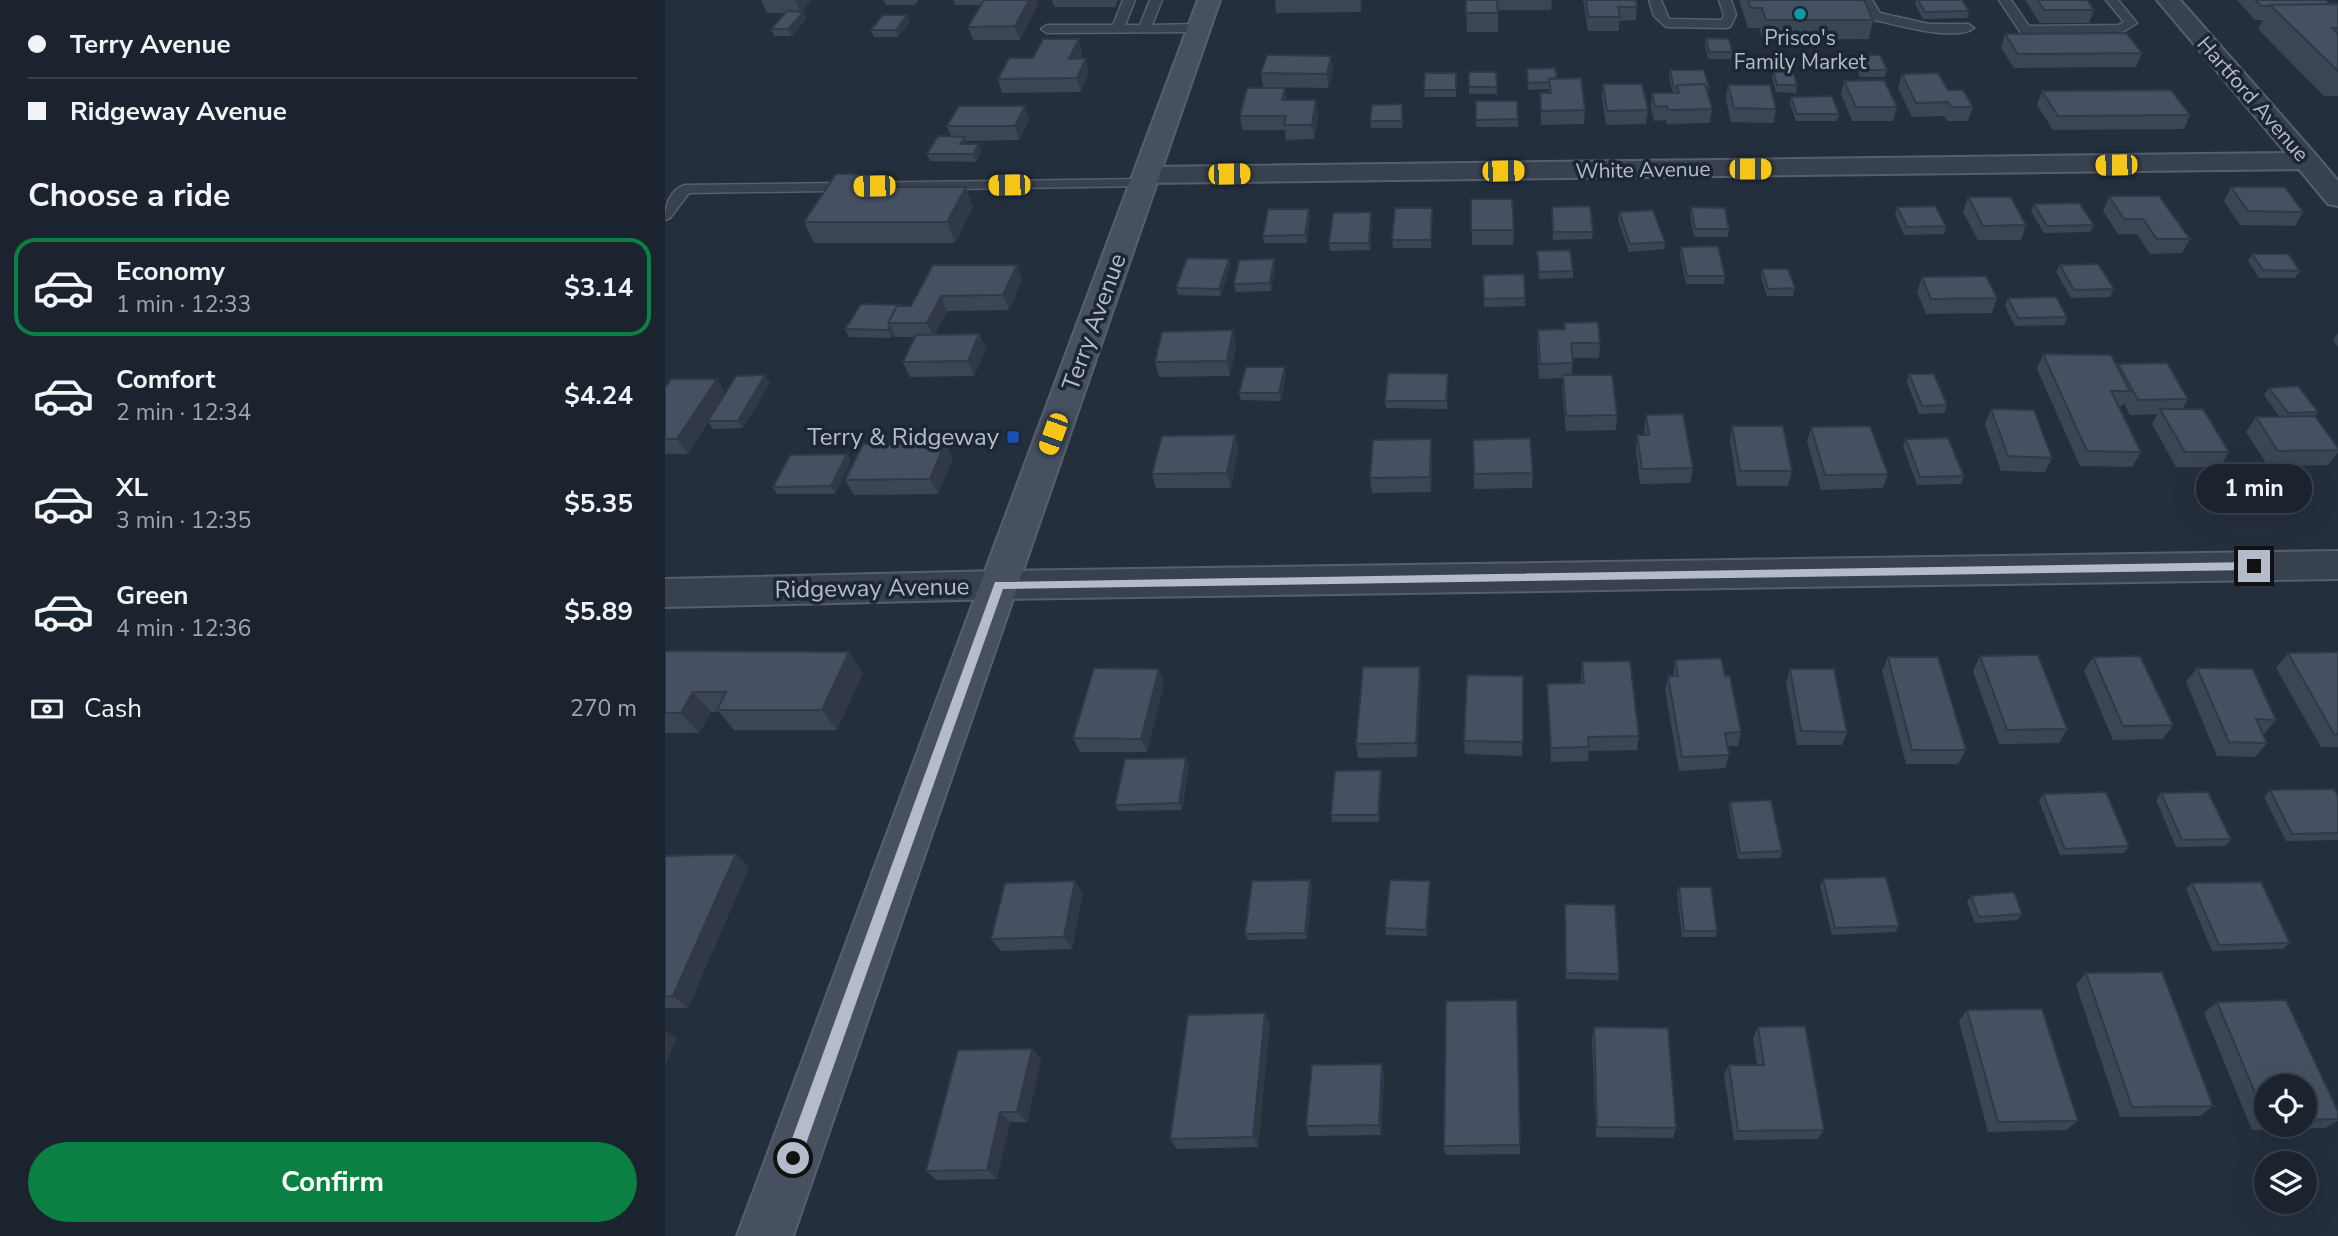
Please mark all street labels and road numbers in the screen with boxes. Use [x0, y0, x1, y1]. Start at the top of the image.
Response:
street label: Hartford Avenue [2191, 30, 2315, 168]
street label: White Avenue [1575, 155, 1711, 185]
street label: Terry Avenue [1054, 249, 1134, 395]
street label: Ridgeway Avenue [774, 570, 970, 606]

